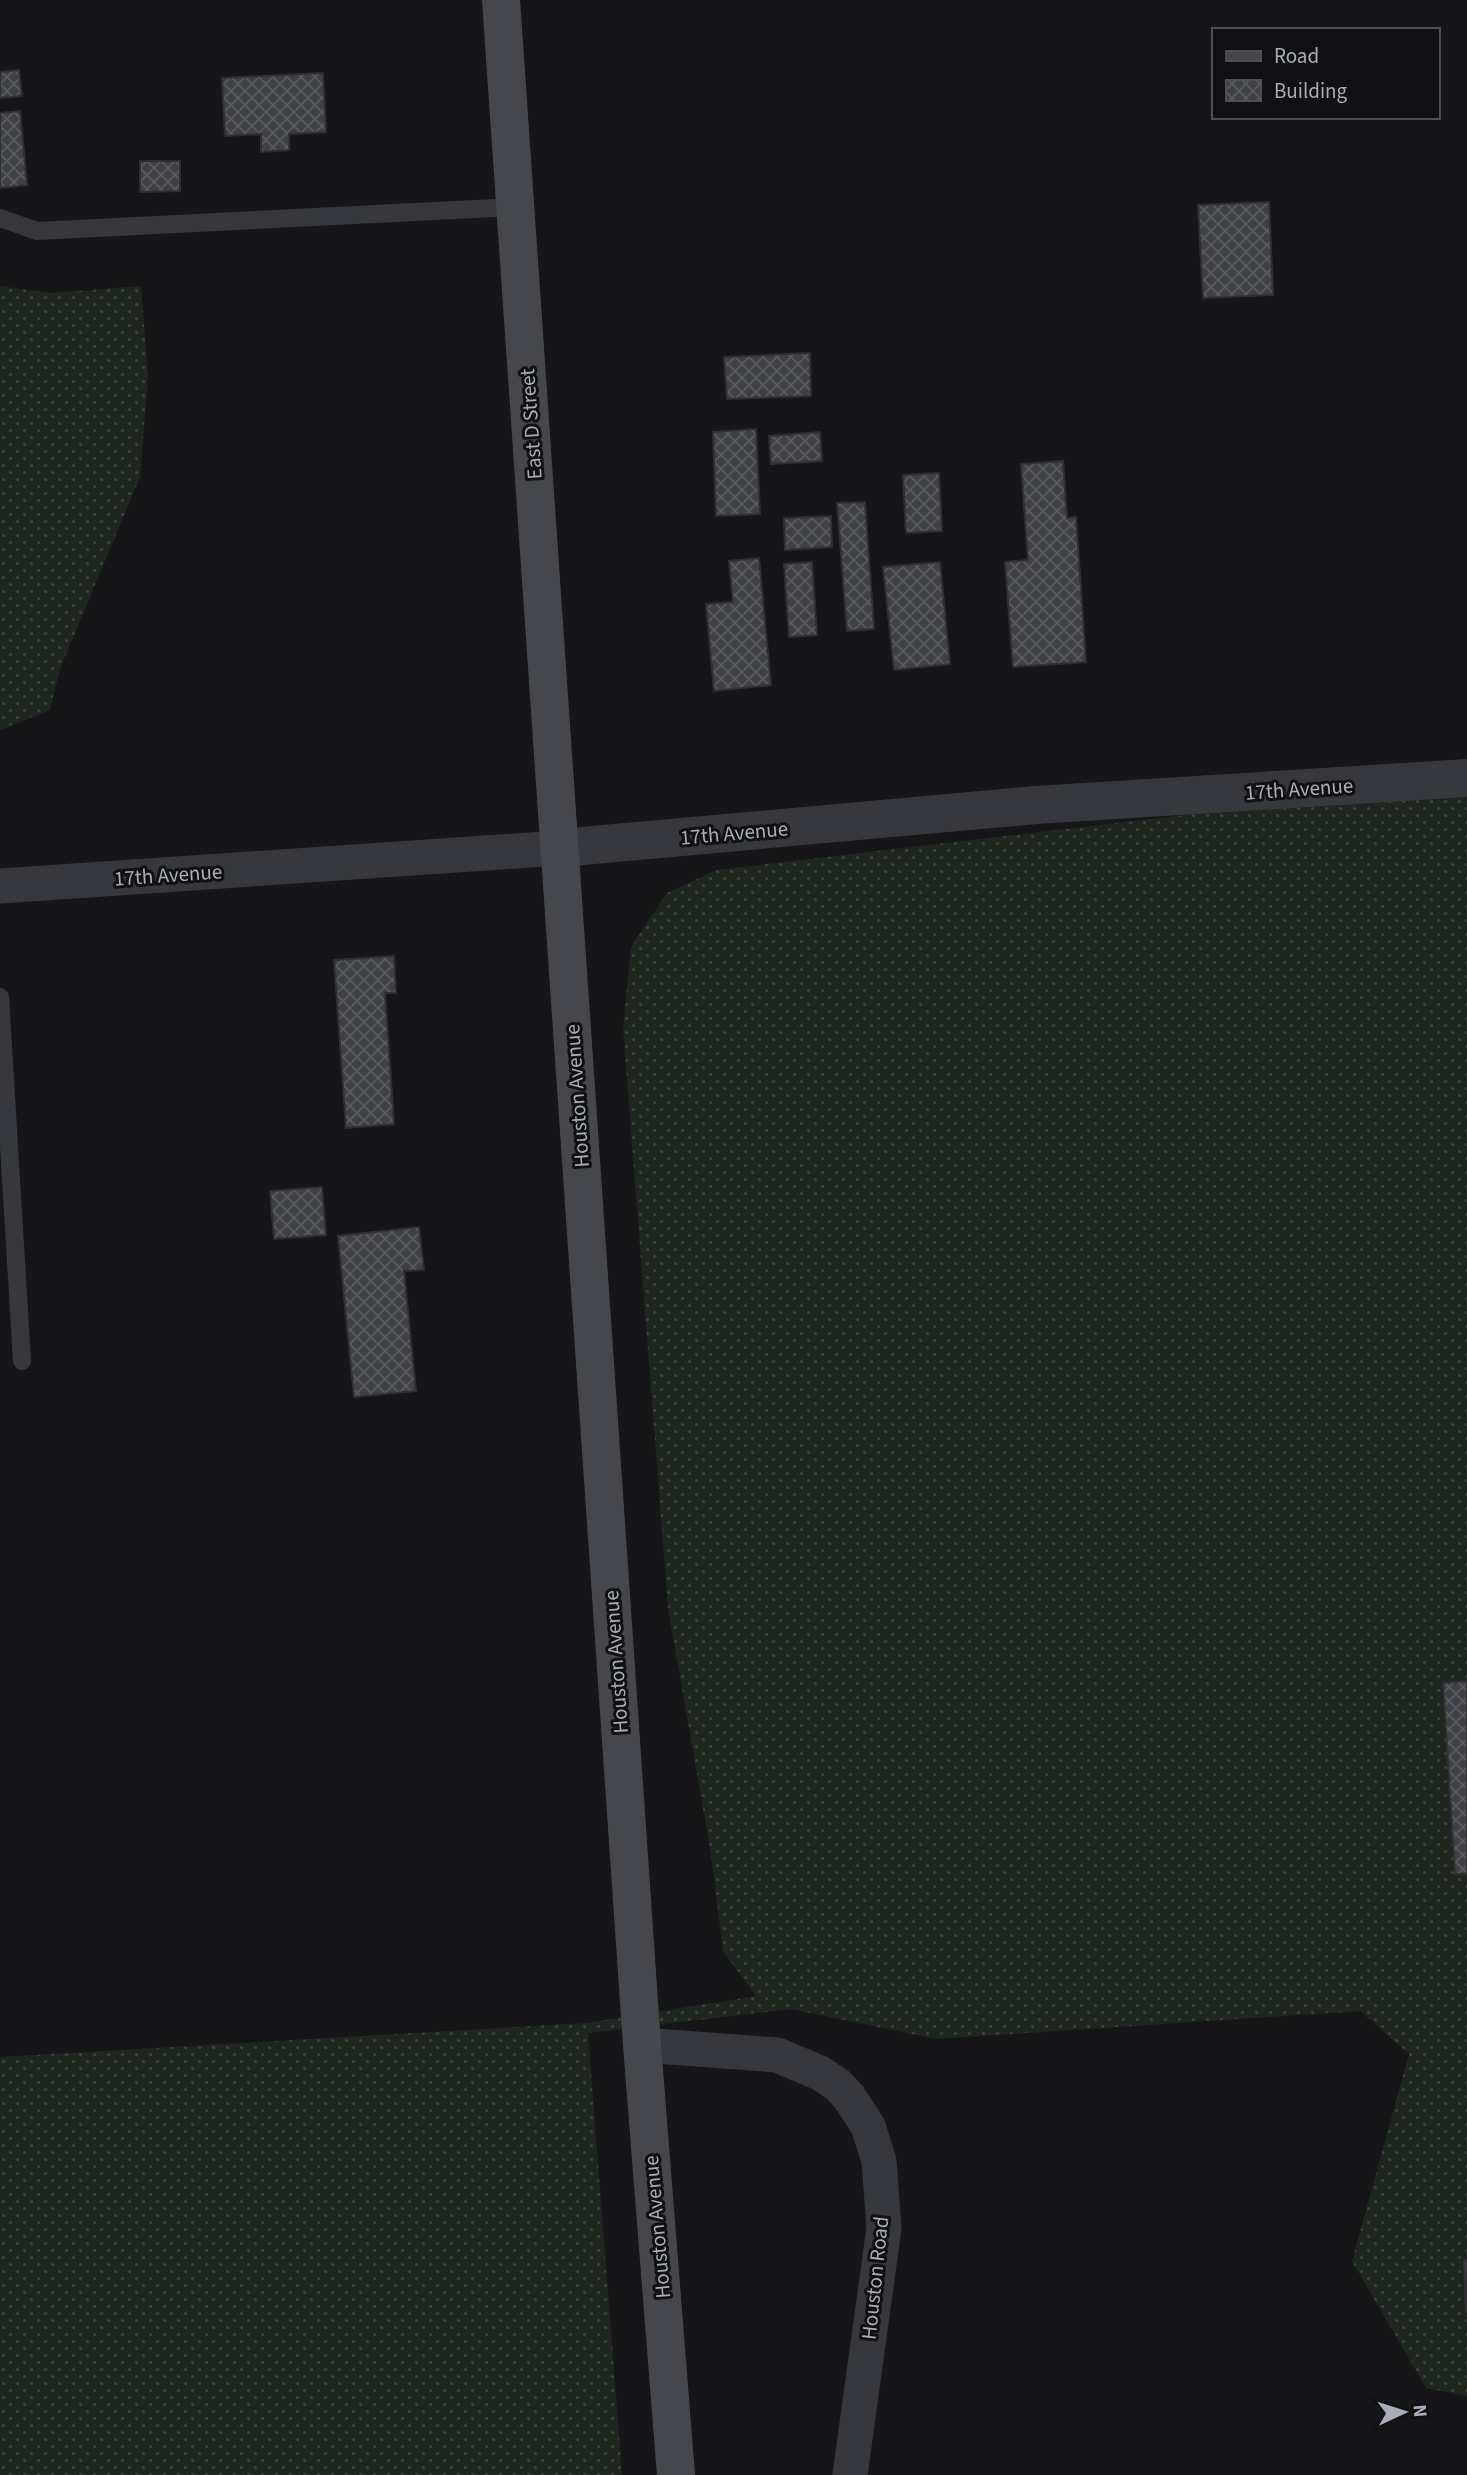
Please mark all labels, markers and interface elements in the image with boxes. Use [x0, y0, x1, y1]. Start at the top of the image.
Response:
legend [1212, 28, 1439, 119]
text: Road [1274, 41, 1319, 71]
text: Building [1274, 76, 1348, 106]
street label: East D Street [512, 368, 550, 480]
street label: 17th Avenue [1244, 770, 1354, 808]
street label: 17th Avenue [679, 813, 789, 853]
street label: 17th Avenue [113, 856, 223, 894]
street label: Houston Avenue [557, 1023, 597, 1169]
street label: Houston Avenue [596, 1589, 636, 1735]
street label: Houston Avenue [636, 2154, 678, 2300]
street label: Houston Road [854, 2215, 896, 2341]
north arrow [1369, 2377, 1439, 2447]
text: N [1406, 2404, 1433, 2418]

